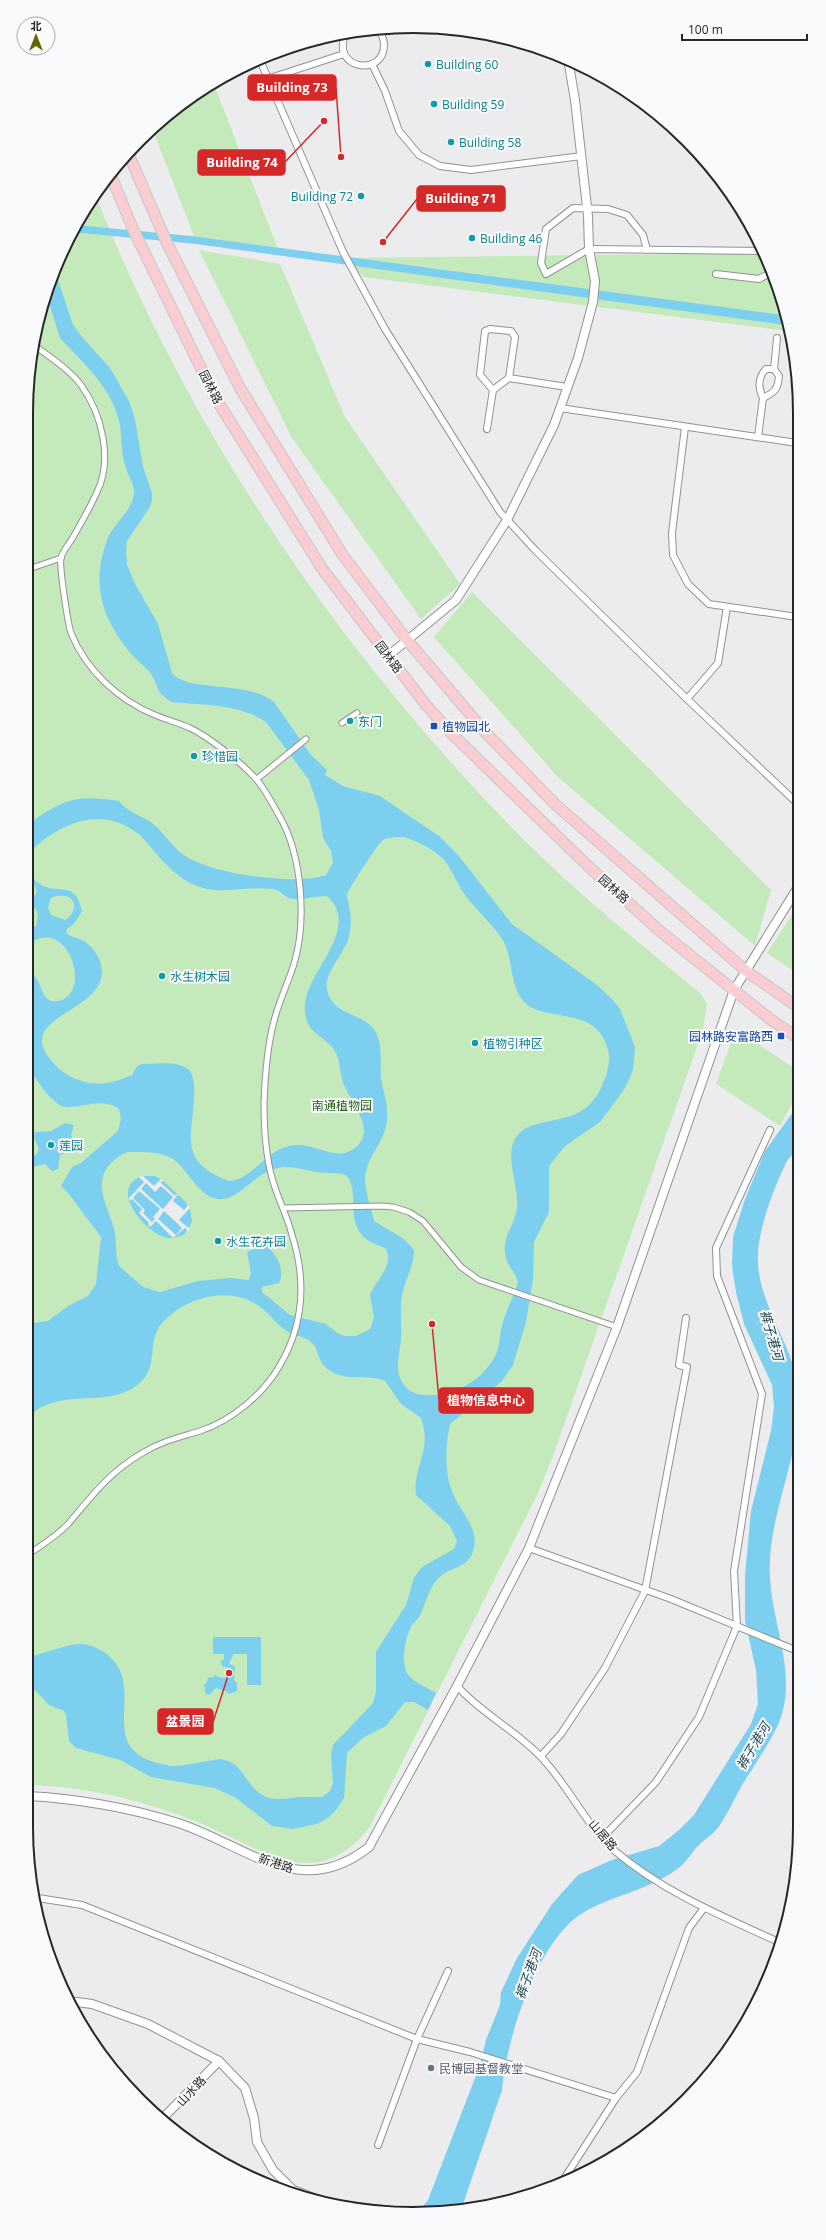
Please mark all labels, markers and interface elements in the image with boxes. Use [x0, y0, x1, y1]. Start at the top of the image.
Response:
north arrow [16, 16, 56, 56]
scale bar [682, 16, 807, 42]
text: 北 [31, 18, 42, 33]
text: 100 m [688, 21, 723, 38]
place label: Building 60 [436, 56, 498, 73]
marker: Building 60 [423, 59, 433, 69]
callout: Building 73 [248, 75, 336, 100]
text: Building 73 [256, 78, 328, 96]
place label: Building 59 [442, 96, 504, 113]
marker: Building 59 [429, 99, 439, 109]
place label: Building 58 [459, 134, 521, 151]
marker: Building 58 [446, 137, 456, 147]
callout: Building 74 [198, 150, 285, 175]
text: Building 74 [206, 153, 278, 171]
callout: Building 71 [417, 186, 505, 211]
place label: Building 72 [291, 188, 353, 205]
text: Building 71 [425, 189, 497, 207]
marker: Building 72 [356, 191, 366, 201]
place label: Building 46 [480, 230, 542, 247]
marker: Building 46 [467, 233, 477, 243]
street label: 园林路 [195, 367, 227, 407]
street label: 园林路 [371, 638, 407, 676]
place label: 东门 [358, 713, 382, 730]
marker: 东门 [345, 716, 355, 726]
place label: 植物园北 [442, 718, 490, 735]
marker: 植物园北 [429, 721, 439, 731]
place label: 珍惜园 [202, 748, 238, 765]
marker: 珍惜园 [189, 751, 199, 761]
street label: 园林路 [595, 871, 633, 907]
place label: 水生树木园 [170, 968, 230, 985]
marker: 水生树木园 [157, 971, 167, 981]
place label: 园林路安富路西 [689, 1028, 773, 1045]
marker: 园林路安富路西 [776, 1031, 786, 1041]
place label: 植物引种区 [483, 1035, 543, 1052]
marker: 植物引种区 [470, 1038, 480, 1048]
park label: 南通植物园 [312, 1097, 372, 1114]
place label: 莲园 [59, 1137, 83, 1154]
marker: 莲园 [46, 1140, 56, 1150]
place label: 水生花卉园 [226, 1233, 286, 1250]
marker: 水生花卉园 [213, 1236, 223, 1246]
water label: 裤子港河 [756, 1308, 789, 1365]
callout: 植物信息中心 [439, 1388, 533, 1413]
text: 植物信息中心 [447, 1391, 525, 1409]
callout: 盆景园 [158, 1709, 213, 1734]
text: 盆景园 [165, 1712, 205, 1730]
water label: 裤子港河 [732, 1717, 776, 1773]
street label: 山居路 [585, 1816, 621, 1854]
street label: 新港路 [256, 1849, 296, 1877]
water label: 裤子港河 [511, 1944, 546, 2002]
place label: 民博园基督教堂 [439, 2060, 523, 2077]
marker: 民博园基督教堂 [426, 2063, 436, 2073]
street label: 山水路 [173, 2072, 209, 2110]

